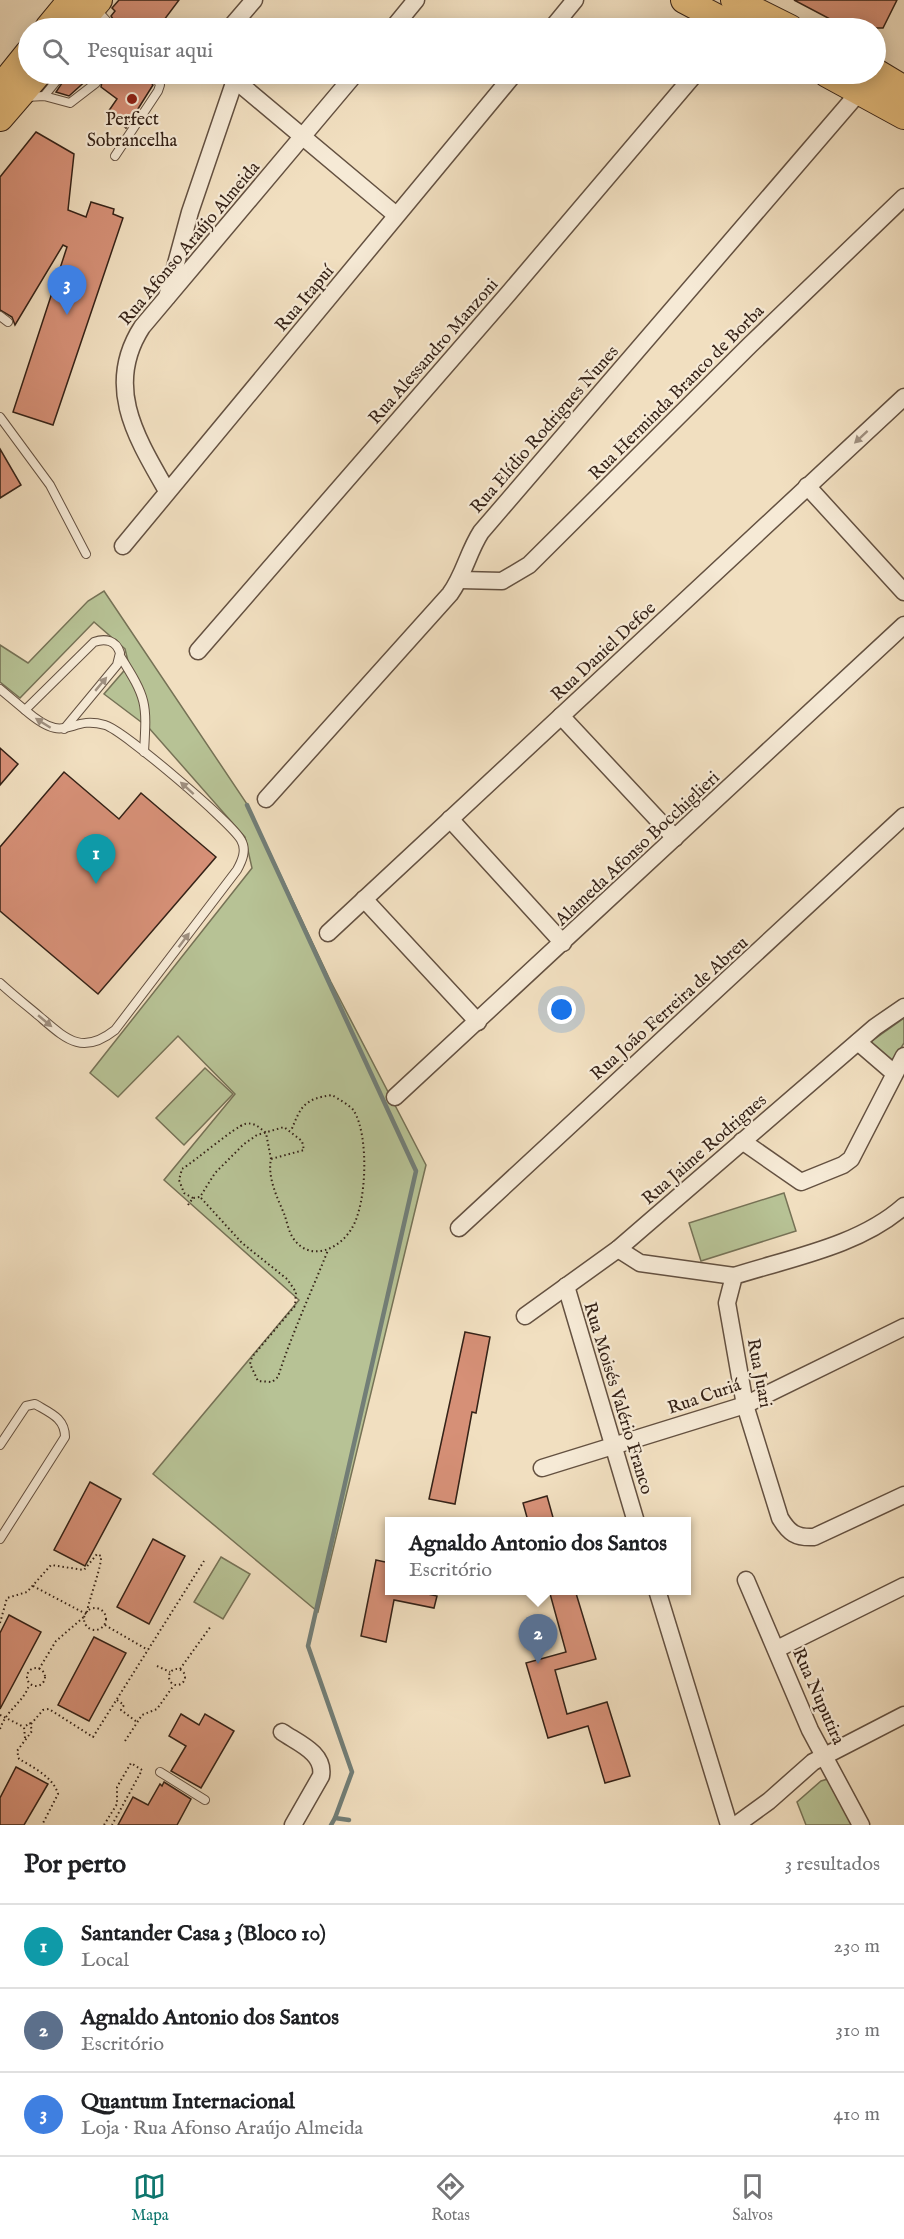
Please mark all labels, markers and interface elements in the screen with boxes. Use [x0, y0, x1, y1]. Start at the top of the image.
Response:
search box [18, 18, 886, 84]
icon: search [39, 35, 72, 68]
text: Pesquisar aqui [87, 37, 213, 65]
marker: Perfect Sobrancelha [125, 92, 139, 106]
place label: Perfect Sobrancelha [87, 109, 178, 153]
street label: Rua Afonso Araújo Almeida [115, 157, 266, 331]
street label: Rua Itapuí [271, 260, 340, 337]
pin: 3 [48, 266, 86, 315]
street label: Rua Alessandro Manzoni [364, 274, 504, 430]
street label: Rua Herminda Branco de Borba [584, 300, 770, 486]
street label: Rua Elídio Rodrigues Nunes [466, 341, 624, 519]
one-way arrow [854, 429, 868, 443]
street label: Rua Daniel Defoe [547, 598, 661, 707]
one-way arrow [95, 676, 108, 692]
one-way arrow [35, 718, 51, 729]
street label: Alameda Afonso Bocchiglieri [550, 767, 725, 932]
one-way arrow [180, 782, 195, 795]
pin: 1 [76, 834, 116, 884]
one-way arrow [177, 932, 189, 947]
street label: Rua João Ferreira de Abreu [586, 932, 754, 1086]
your location [547, 995, 576, 1024]
one-way arrow [37, 1014, 52, 1027]
street label: Rua Jaime Rodrigues [638, 1090, 772, 1211]
street label: Rua Moisés Valério Franco [577, 1300, 658, 1498]
street label: Rua Juari [741, 1337, 777, 1410]
street label: Rua Curiá [665, 1374, 744, 1421]
popup [385, 1517, 691, 1595]
text: Agnaldo Antonio dos Santos [409, 1530, 667, 1558]
text: Escritório [409, 1558, 492, 1583]
pin: 2 [518, 1614, 558, 1664]
street label: Rua Nuputira [786, 1645, 849, 1749]
text: Por perto [24, 1848, 126, 1881]
text: 3 resultados [785, 1852, 880, 1877]
text: Santander Casa 3 (Bloco 10) [81, 1920, 326, 1948]
text: 1 [40, 1934, 47, 1959]
text: 230 m [834, 1934, 880, 1959]
text: Local [81, 1948, 129, 1973]
text: Agnaldo Antonio dos Santos [81, 2004, 339, 2032]
text: 2 [39, 2018, 48, 2043]
text: 310 m [836, 2018, 880, 2043]
text: Escritório [81, 2032, 164, 2057]
text: Quantum Internacional [81, 2088, 295, 2116]
text: 3 [40, 2102, 47, 2127]
text: 410 m [833, 2102, 880, 2127]
text: Loja · Rua Afonso Araújo Almeida [81, 2116, 363, 2141]
tab: Mapa [131, 2170, 169, 2226]
tab: Rotas [431, 2170, 470, 2226]
tab: Salvos [732, 2170, 773, 2226]

